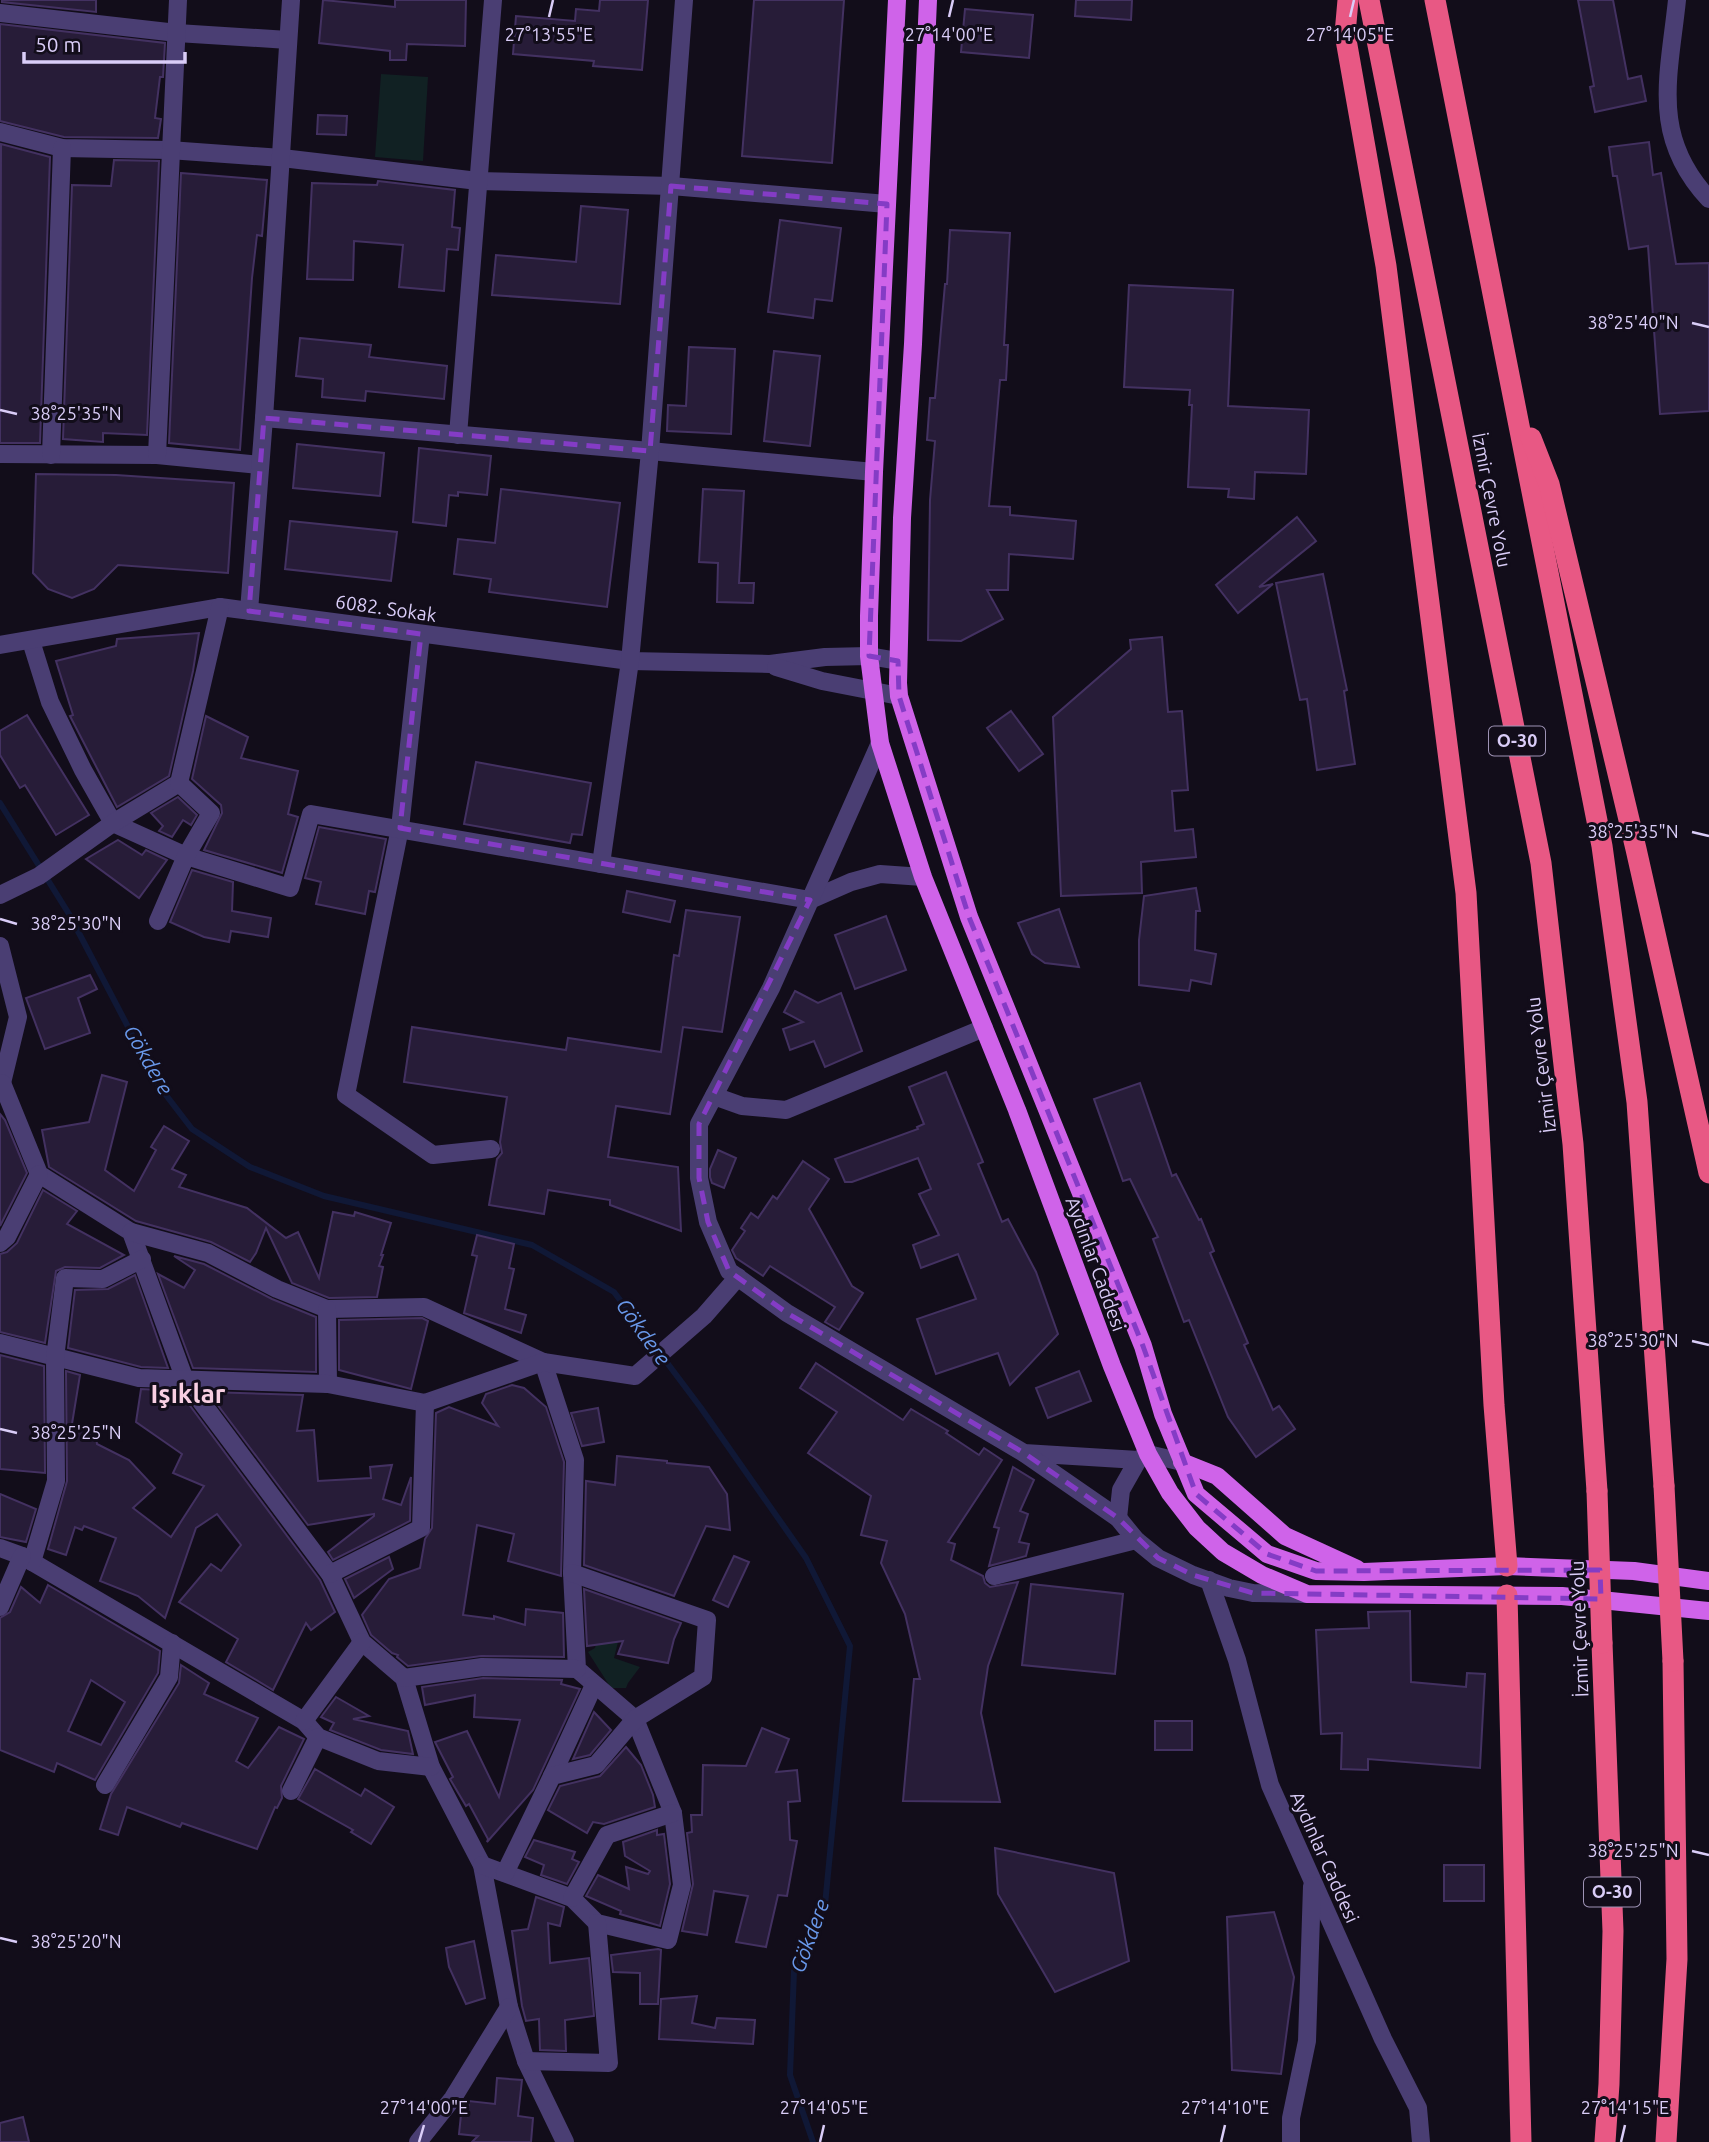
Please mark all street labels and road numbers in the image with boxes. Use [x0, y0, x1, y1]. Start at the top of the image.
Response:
street label: İzmir Çevre Yolu [1468, 431, 1516, 569]
street label: 6082. Sokak [334, 590, 438, 626]
road number: O-30 [1489, 726, 1545, 756]
street label: İzmir Çevre Yolu [1522, 996, 1560, 1134]
street label: Aydınlar Caddesi [1061, 1194, 1131, 1334]
street label: İzmir Çevre Yolu [1566, 1560, 1592, 1698]
street label: Aydınlar Caddesi [1286, 1788, 1364, 1926]
road number: O-30 [1584, 1878, 1640, 1906]

